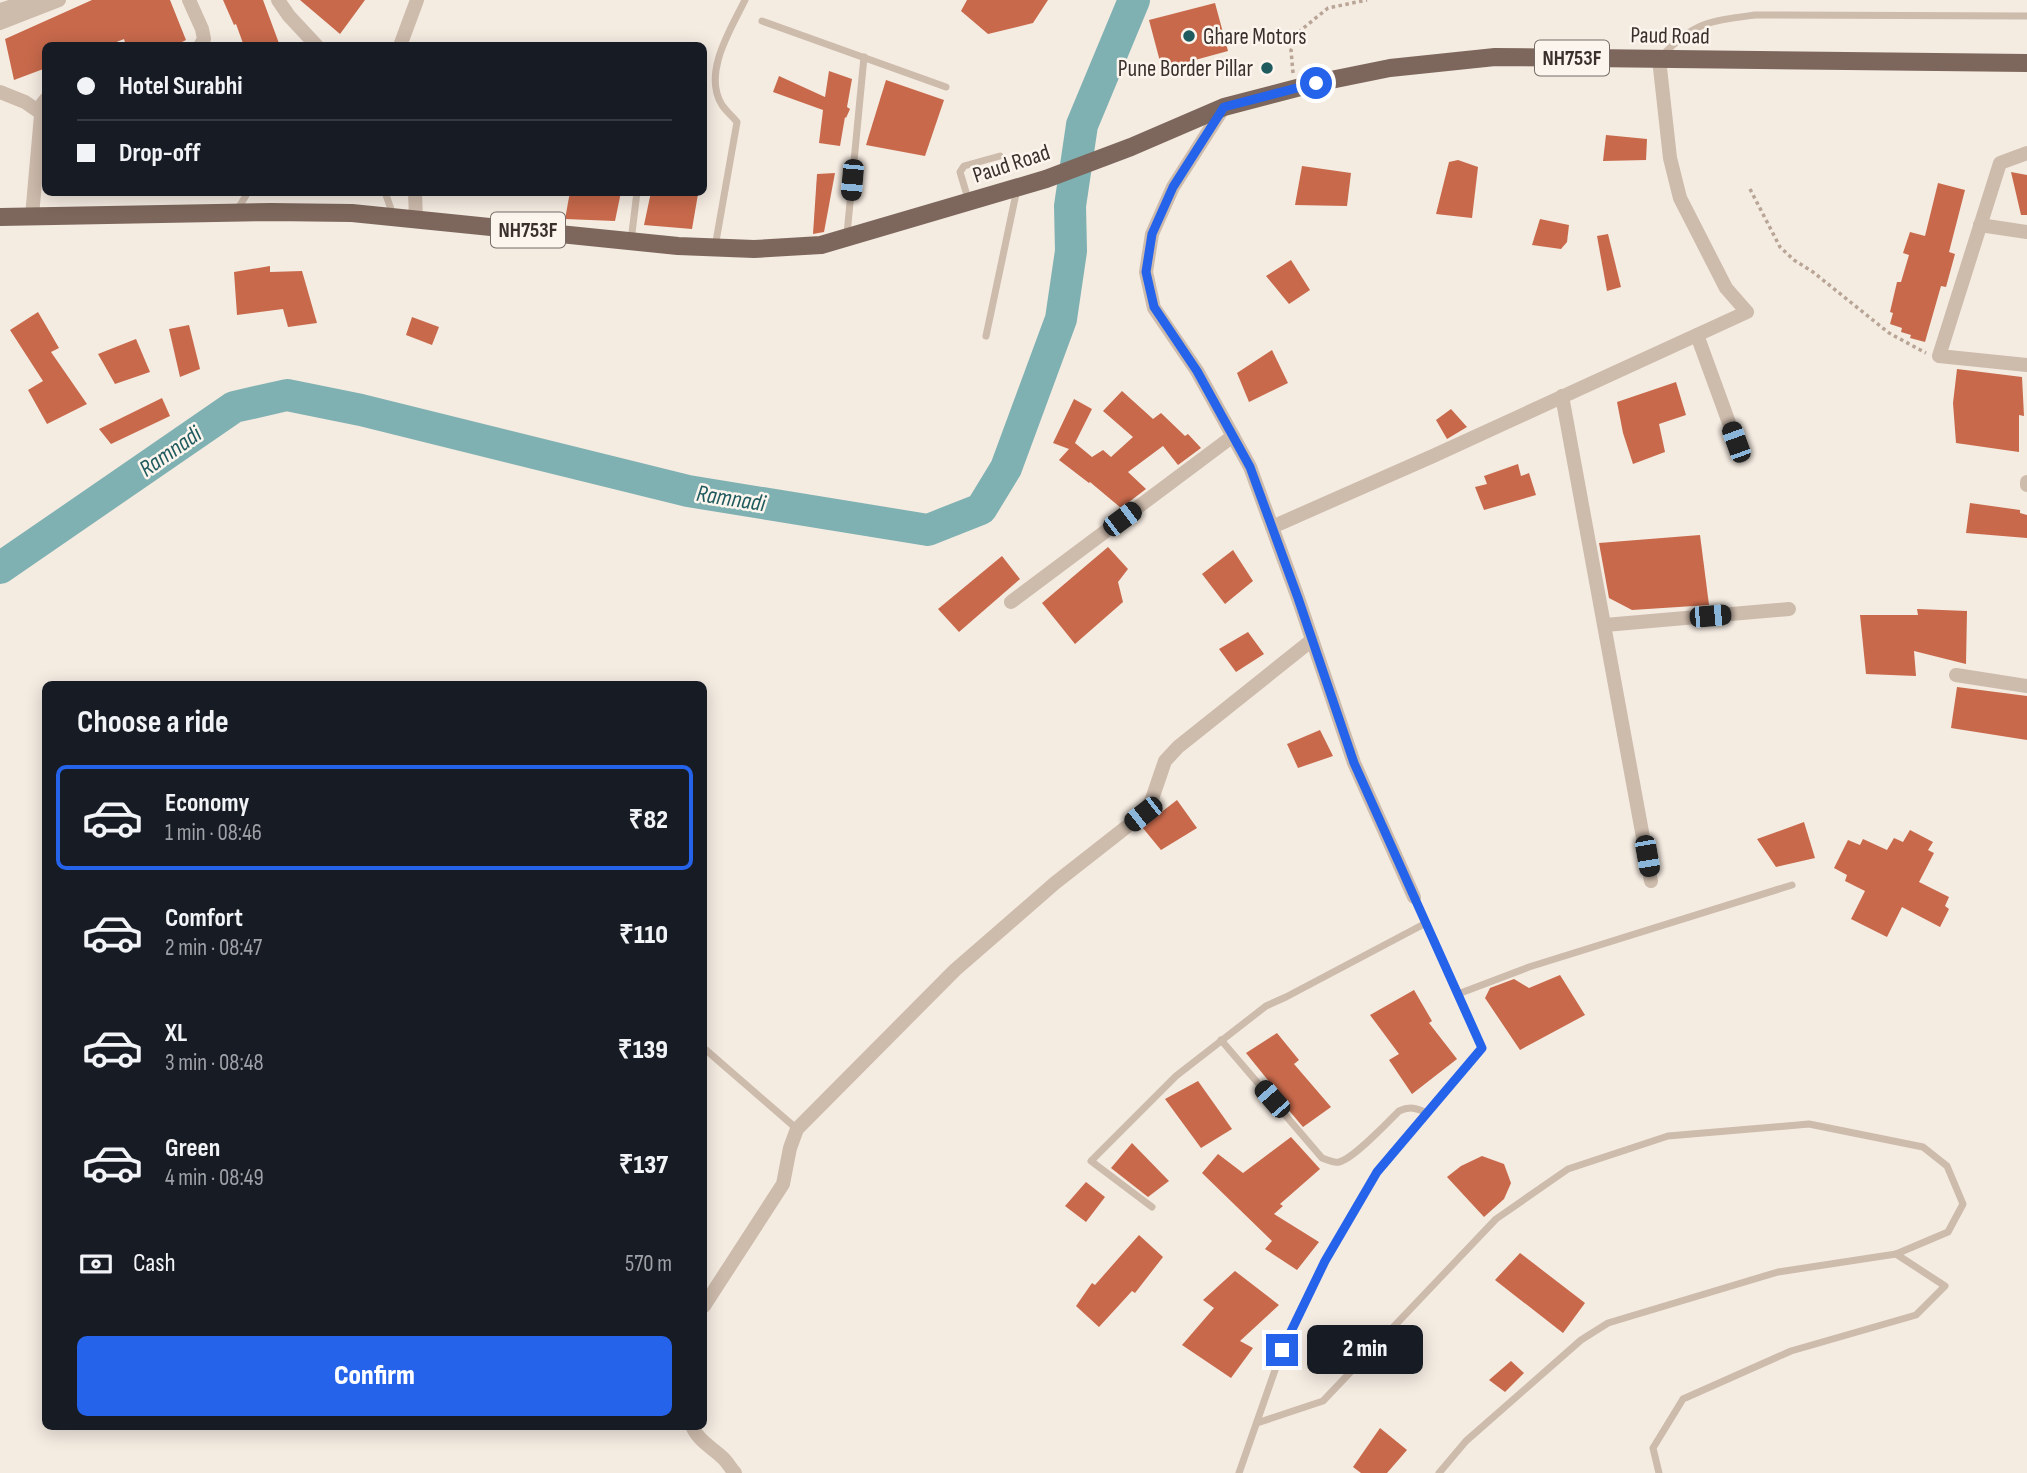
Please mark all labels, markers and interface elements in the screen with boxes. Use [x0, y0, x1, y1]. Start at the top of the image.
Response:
street label: Paud Road [1630, 21, 1710, 51]
place label: Ghare Motors [1203, 23, 1306, 51]
marker: Ghare Motors [1181, 28, 1197, 44]
road number: NH753F [1535, 41, 1609, 76]
place label: Pune Border Pillar [1118, 55, 1253, 83]
marker: Pune Border Pillar [1259, 60, 1275, 76]
route start [1300, 67, 1332, 99]
text: Hotel Surabhi [119, 71, 243, 102]
text: Drop-off [119, 138, 200, 169]
street label: Paud Road [969, 138, 1053, 190]
car [840, 158, 865, 202]
road number: NH753F [491, 212, 565, 247]
water label: Ramnadi [134, 419, 208, 483]
car [1719, 419, 1754, 465]
water label: Ramnadi [694, 479, 768, 518]
car [1099, 498, 1146, 540]
car [1689, 604, 1732, 628]
text: Choose a ride [77, 703, 229, 742]
icon: car [81, 786, 144, 849]
text: Economy [165, 788, 249, 819]
car [1120, 793, 1167, 835]
text: ₹82 [629, 805, 668, 836]
text: 1 min · 08:46 [165, 819, 262, 847]
car [1634, 833, 1661, 879]
icon: car [81, 901, 144, 964]
text: Comfort [165, 903, 243, 934]
text: ₹110 [619, 920, 668, 951]
text: 2 min · 08:47 [165, 934, 262, 962]
icon: car [81, 1016, 144, 1079]
text: XL [165, 1018, 187, 1049]
text: ₹139 [618, 1035, 668, 1066]
text: 3 min · 08:48 [165, 1049, 264, 1077]
car [1251, 1076, 1294, 1122]
icon: car [81, 1131, 144, 1194]
text: Green [165, 1133, 220, 1164]
text: ₹137 [619, 1150, 668, 1181]
text: 4 min · 08:49 [165, 1164, 264, 1192]
icon: cash [77, 1245, 115, 1283]
text: Cash [133, 1248, 176, 1279]
text: 570 m [625, 1250, 672, 1278]
callout: 2 min [1306, 1326, 1422, 1374]
route end [1266, 1334, 1298, 1366]
text: 2 min [1343, 1335, 1387, 1363]
button: Confirm [77, 1336, 672, 1416]

